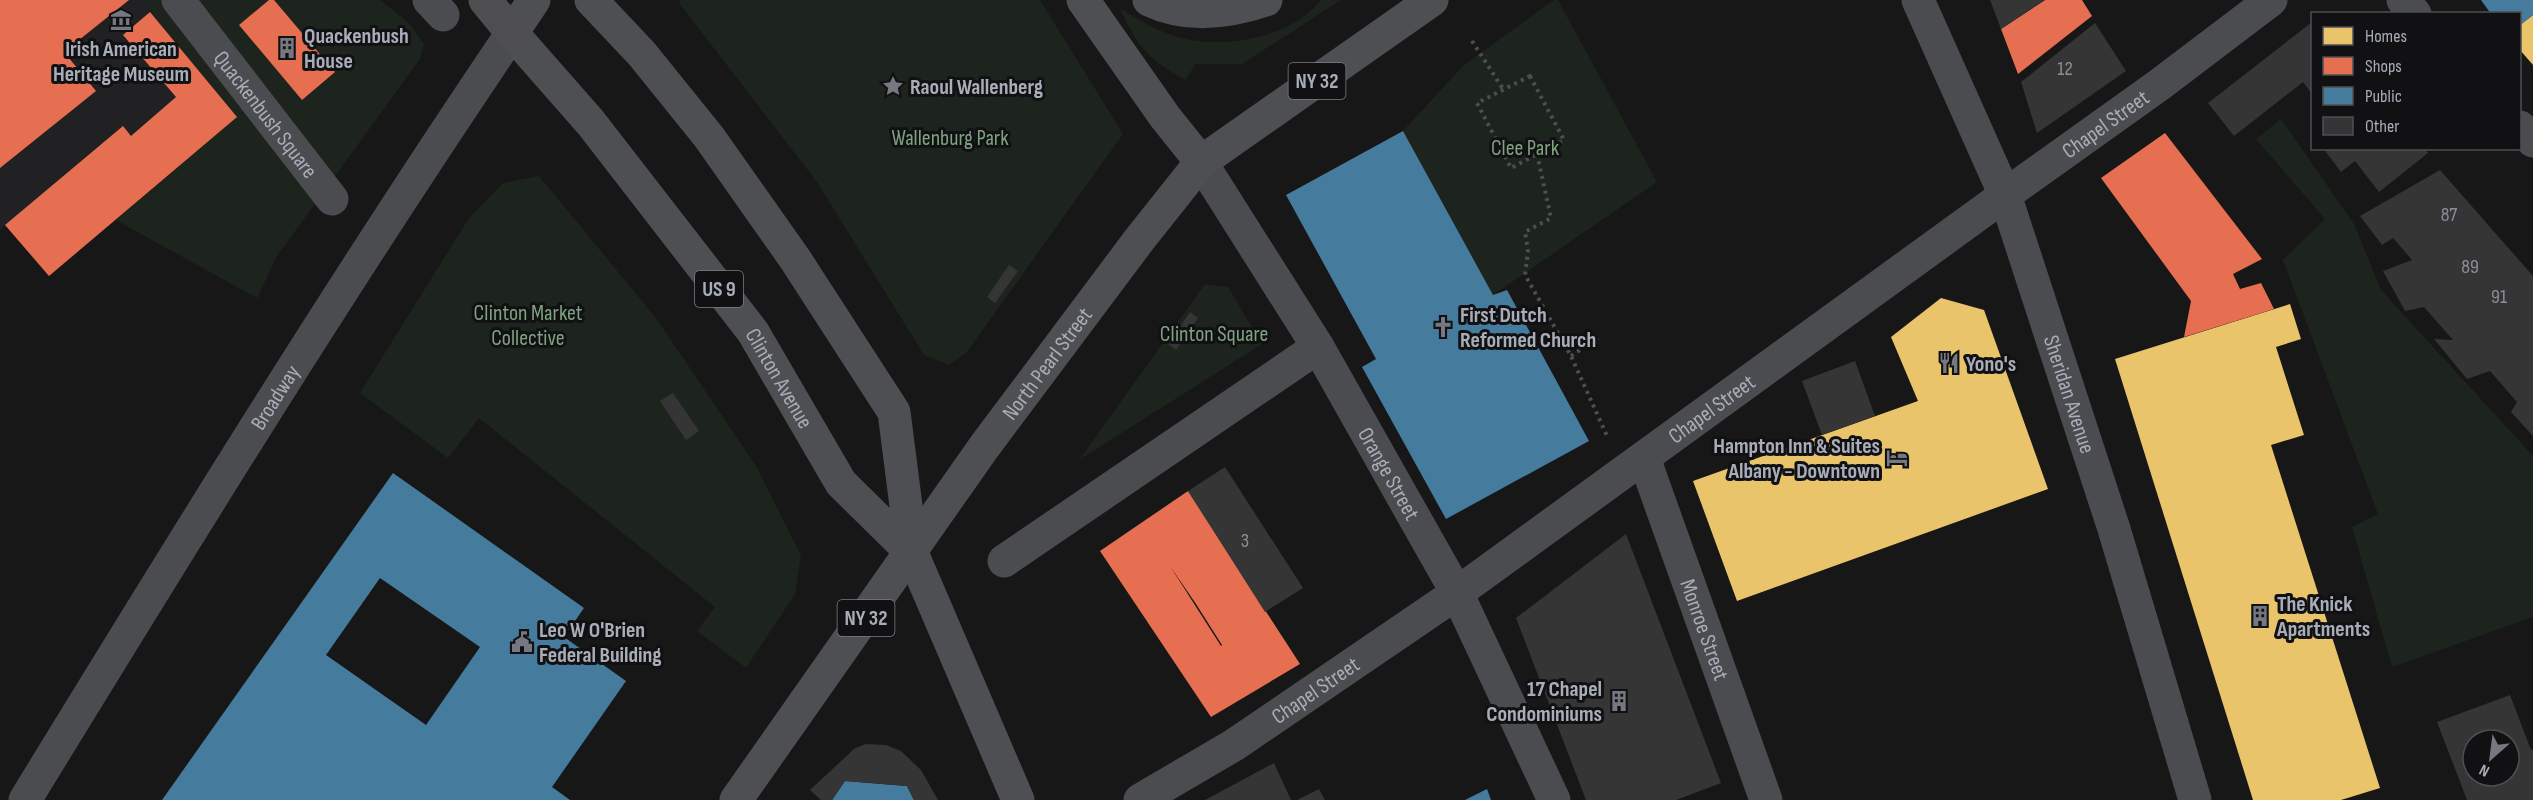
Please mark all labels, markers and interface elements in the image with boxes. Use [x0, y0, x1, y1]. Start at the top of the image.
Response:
museum icon: Irish American Heritage Museum [109, 8, 133, 32]
legend [2311, 12, 2521, 150]
place label: Quackenbush House [304, 23, 409, 75]
text: Homes [2365, 26, 2407, 47]
place label: Irish American Heritage Museum [53, 36, 189, 88]
building icon: Quackenbush House [275, 36, 299, 60]
street label: Quackenbush Square [207, 46, 323, 184]
text: Shops [2365, 56, 2402, 77]
house number: 12 [2057, 57, 2073, 81]
road number: NY 32 [1288, 63, 1346, 99]
place icon: Raoul Wallenberg [881, 74, 905, 98]
place label: Raoul Wallenberg [910, 74, 1043, 101]
street label: Chapel Street [2057, 84, 2155, 165]
text: Public [2365, 86, 2402, 107]
text: Other [2365, 116, 2399, 137]
park label: Wallenburg Park [891, 125, 1009, 152]
park label: Clee Park [1491, 135, 1560, 162]
house number: 87 [2441, 203, 2457, 227]
house number: 89 [2461, 255, 2479, 279]
road number: US 9 [695, 271, 743, 307]
house number: 91 [2491, 285, 2507, 309]
park label: Clinton Market Collective [474, 300, 583, 352]
street label: North Pearl Street [997, 302, 1099, 426]
place label: First Dutch Reformed Church [1460, 302, 1596, 354]
church icon: First Dutch Reformed Church [1431, 315, 1455, 339]
park label: Clinton Square [1160, 321, 1268, 348]
street label: Clinton Avenue [739, 324, 818, 434]
street label: Sheridan Avenue [2037, 332, 2100, 457]
restaurant icon: Yono's [1937, 351, 1961, 375]
place label: Yono's [1966, 351, 2016, 378]
street label: Broadway [245, 360, 307, 435]
street label: Chapel Street [1663, 369, 1761, 450]
street label: Orange Street [1351, 423, 1425, 525]
place label: Hampton Inn & Suites Albany - Downtown [1713, 433, 1880, 485]
hotel icon: Hampton Inn & Suites Albany - Downtown [1885, 446, 1909, 470]
house number: 3 [1241, 529, 1249, 553]
street label: Monroe Street [1673, 576, 1734, 684]
place label: The Knick Apartments [2276, 591, 2370, 643]
road number: NY 32 [838, 600, 894, 636]
building icon: The Knick Apartments [2248, 604, 2272, 628]
place label: Leo W O'Brien Federal Building [539, 617, 662, 669]
public building icon: Leo W O'Brien Federal Building [510, 630, 534, 654]
street label: Chapel Street [1267, 651, 1365, 730]
place label: 17 Chapel Condominiums [1486, 676, 1602, 728]
building icon: 17 Chapel Condominiums [1607, 689, 1631, 713]
north arrow [2461, 728, 2521, 788]
text: N [2476, 760, 2493, 780]

